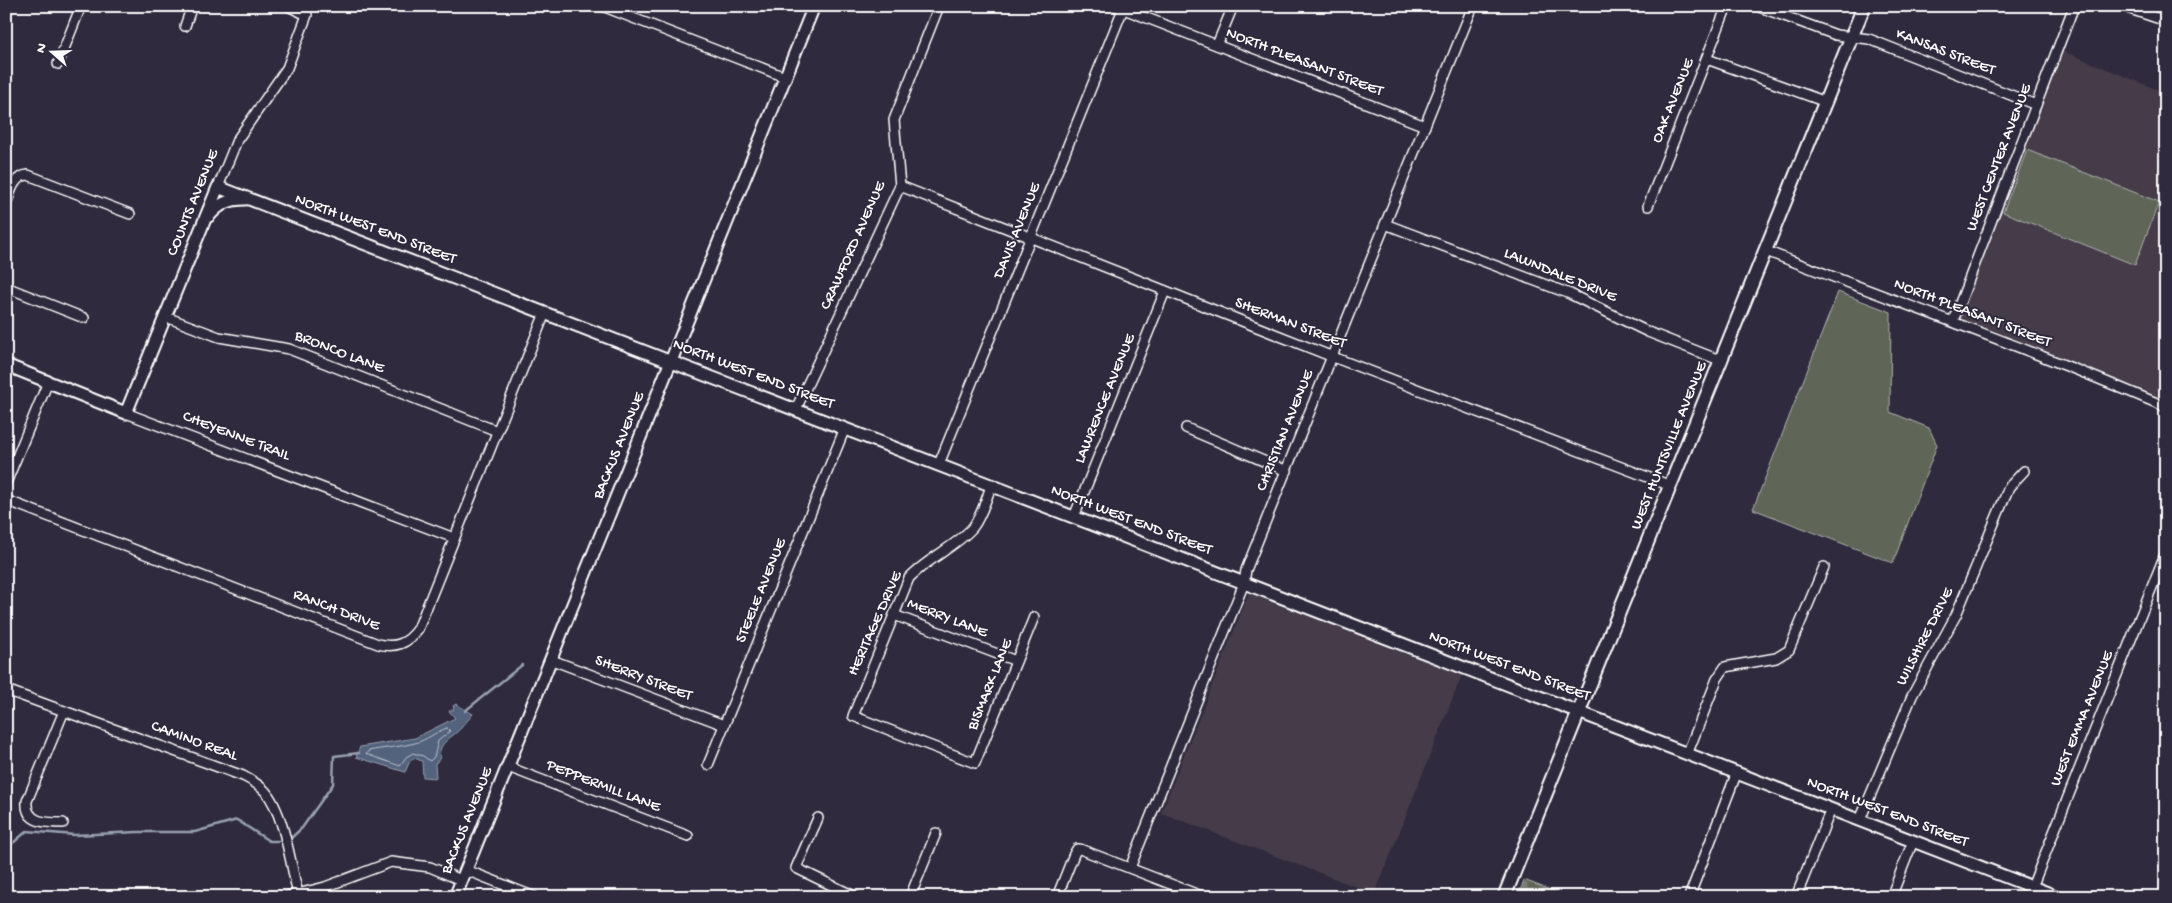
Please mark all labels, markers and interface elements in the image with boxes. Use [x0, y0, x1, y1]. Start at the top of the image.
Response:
street label: NORTH PLEASANT STREET [1223, 24, 1386, 102]
street label: KANSAS STREET [1893, 25, 1998, 81]
north arrow [28, 28, 78, 78]
text: N [33, 41, 52, 56]
street label: OAK AVENUE [1648, 55, 1700, 146]
street label: WEST CENTER AVENUE [1963, 81, 2037, 234]
street label: COUNTS AVENUE [164, 146, 224, 259]
street label: CRAWFORD AVENUE [817, 178, 891, 313]
street label: DAVIS AVENUE [990, 179, 1046, 283]
street label: NORTH WEST END STREET [292, 190, 459, 270]
street label: LAWNDALE DRIVE [1501, 245, 1620, 308]
street label: NORTH PLEASANT STREET [1891, 275, 2054, 353]
street label: SHERMAN STREET [1232, 294, 1349, 354]
street label: BRONCO LANE [291, 327, 387, 379]
street label: LAWRENCE AVENUE [1071, 330, 1141, 467]
street label: NORTH WEST END STREET [670, 335, 837, 415]
street label: WEST HUNTSVILLE AVENUE [1628, 358, 1713, 533]
street label: CHRISTIAN AVENUE [1253, 367, 1319, 494]
street label: BACKUS AVENUE [590, 389, 650, 503]
street label: CHEYENNE TRAIL [180, 408, 293, 467]
street label: NORTH WEST END STREET [1048, 481, 1215, 561]
street label: STEELE AVENUE [732, 535, 792, 646]
street label: HERITAGE DRIVE [844, 568, 908, 679]
street label: WILSHIRE DRIVE [1893, 584, 1959, 689]
street label: RANCH DRIVE [290, 586, 383, 637]
street label: MERRY LANE [904, 595, 991, 643]
street label: NORTH WEST END STREET [1426, 627, 1593, 707]
street label: BISMARK LANE [964, 636, 1018, 734]
street label: WEST EMMA AVENUE [2047, 648, 2119, 789]
street label: SHERRY STREET [592, 652, 695, 707]
street label: CAMINO REAL [148, 718, 241, 767]
street label: PEPPERMILL LANE [542, 756, 664, 818]
street label: BACKUS AVENUE [438, 764, 498, 878]
street label: NORTH WEST END STREET [1804, 773, 1971, 853]

